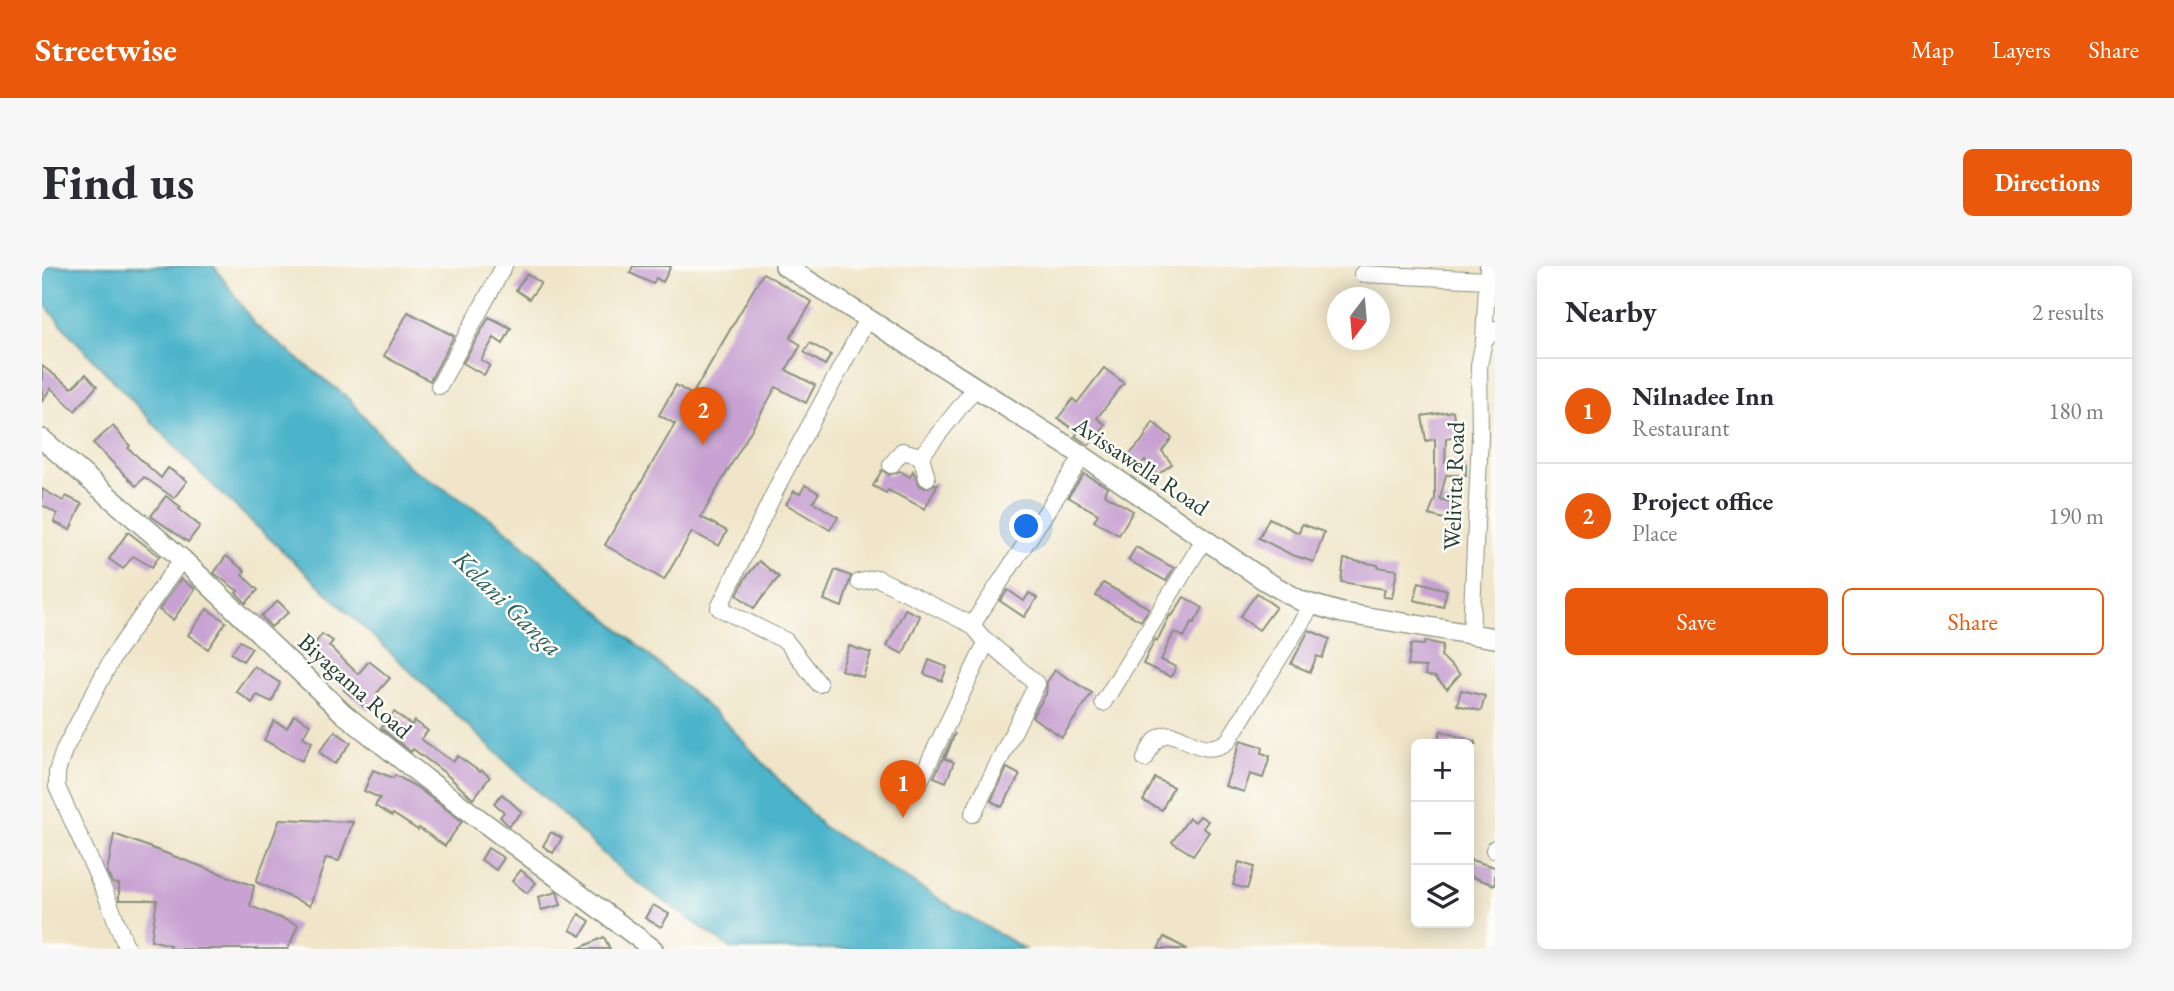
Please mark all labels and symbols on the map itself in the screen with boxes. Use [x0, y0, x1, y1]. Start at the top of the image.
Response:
north arrow [1327, 287, 1390, 350]
pin: 2 [680, 387, 726, 445]
street label: Avissawella Road [1067, 408, 1216, 523]
street label: Welivita Road [1436, 420, 1471, 551]
your location [1009, 509, 1043, 543]
water label: Kelani Ganga [445, 542, 570, 664]
street label: Biyagama Road [292, 626, 419, 746]
pin: 1 [880, 760, 926, 818]

